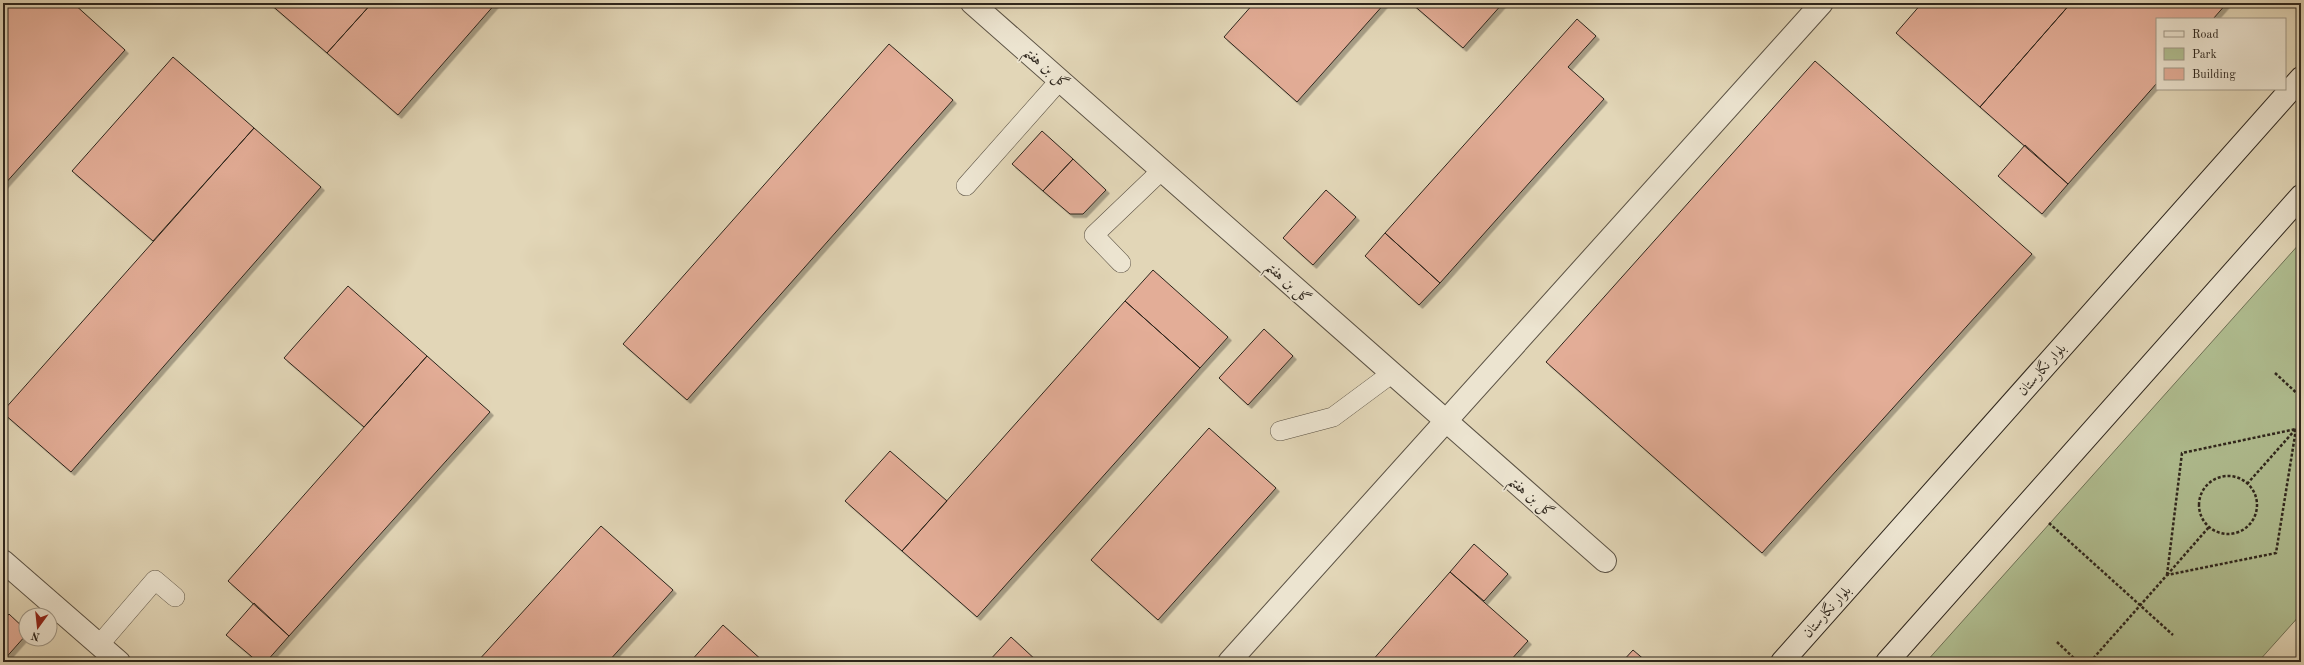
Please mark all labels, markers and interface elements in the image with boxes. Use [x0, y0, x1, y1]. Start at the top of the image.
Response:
legend [2156, 18, 2286, 90]
text: Road [2192, 29, 2219, 41]
street label: گل بن هفتم [1017, 43, 1072, 96]
text: Park [2192, 49, 2217, 61]
text: Building [2192, 69, 2236, 81]
street label: گل بن هفتم [1259, 258, 1314, 311]
street label: بلوار نگارستان [2013, 339, 2070, 399]
street label: گل بن هفتم [1502, 472, 1557, 525]
street label: بلوار نگارستان [1798, 581, 1855, 641]
north arrow [18, 607, 58, 647]
text: N [30, 629, 41, 642]

